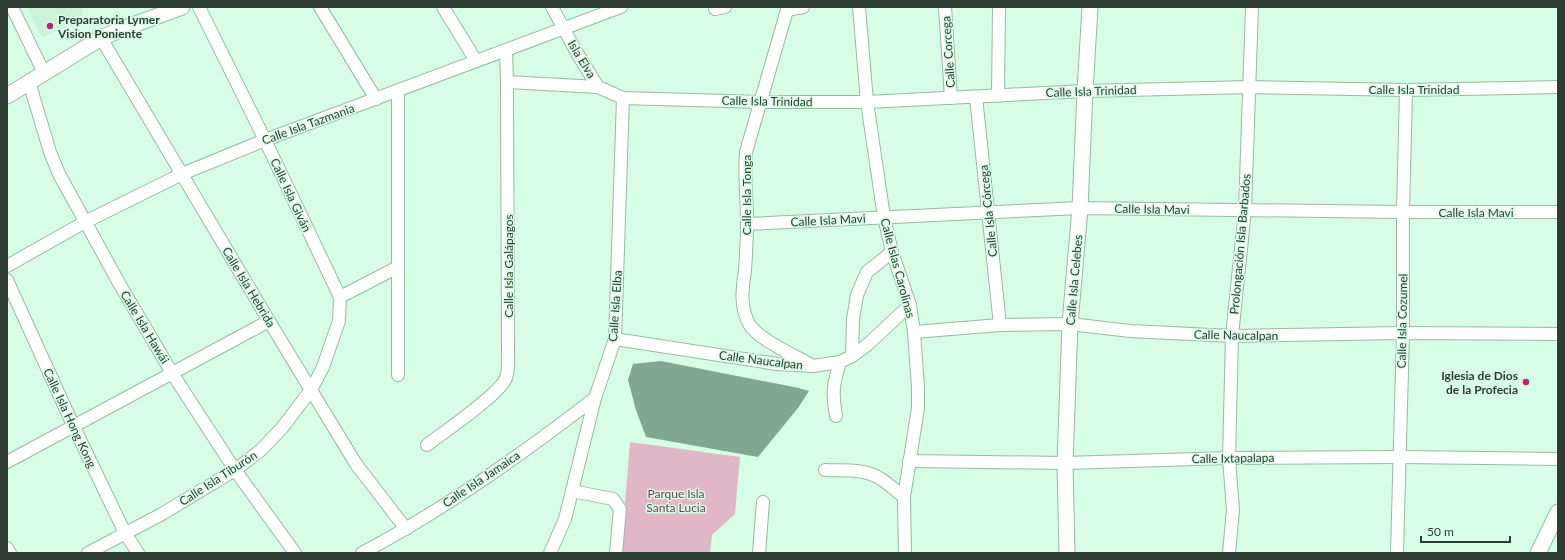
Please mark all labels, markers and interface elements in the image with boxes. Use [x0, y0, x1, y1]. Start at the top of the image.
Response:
place label: Preparatoria Lymer Vision Poniente [57, 12, 160, 41]
street label: Calle Corcega [938, 16, 958, 88]
marker: Preparatoria Lymer Vision Poniente [45, 21, 55, 31]
street label: Isla Elva [565, 37, 599, 81]
street label: Calle Isla Trinidad [1045, 82, 1137, 100]
street label: Calle Isla Trinidad [1369, 82, 1459, 97]
street label: Calle Isla Trinidad [721, 93, 813, 109]
street label: Calle Isla Tazmania [260, 100, 356, 148]
street label: Calle Isla Tonga [739, 155, 754, 235]
street label: Calle Isla Giván [267, 156, 315, 234]
street label: Calle Isla Córcega [976, 164, 1000, 258]
street label: Prolongación Isla Barbados [1226, 173, 1254, 315]
street label: Calle Isla Mavi [1114, 201, 1190, 217]
street label: Calle Isla Mavi [1438, 205, 1514, 220]
street label: Calle Isla Mavi [790, 211, 866, 229]
street label: Calle Isla Galápagos [501, 214, 516, 318]
street label: Calle Islas Carolinas [877, 216, 919, 320]
street label: Calle Isla Celebes [1063, 234, 1085, 326]
street label: Calle Isla Hebrida [219, 244, 279, 330]
street label: Calle Isla Elba [605, 270, 625, 342]
street label: Calle Isla Cozumel [1394, 273, 1410, 369]
street label: Calle Isla Hawái [117, 288, 173, 366]
street label: Calle Naucalpan [1194, 327, 1278, 343]
street label: Calle Naucalpan [718, 347, 804, 373]
street label: Calle Isla Hong Kong [40, 366, 100, 470]
place label: Iglesia de Dios de la Profecia [1441, 368, 1518, 397]
marker: Iglesia de Dios de la Profecia [1521, 377, 1531, 387]
street label: Calle Isla Tiburón [176, 447, 260, 509]
street label: Calle Isla Jamaica [439, 448, 523, 510]
street label: Calle Ixtapalapa [1191, 450, 1275, 466]
park label: Parque Isla Santa Lucia [646, 486, 706, 515]
scale bar [1421, 518, 1510, 544]
text: 50 m [1427, 524, 1454, 539]

